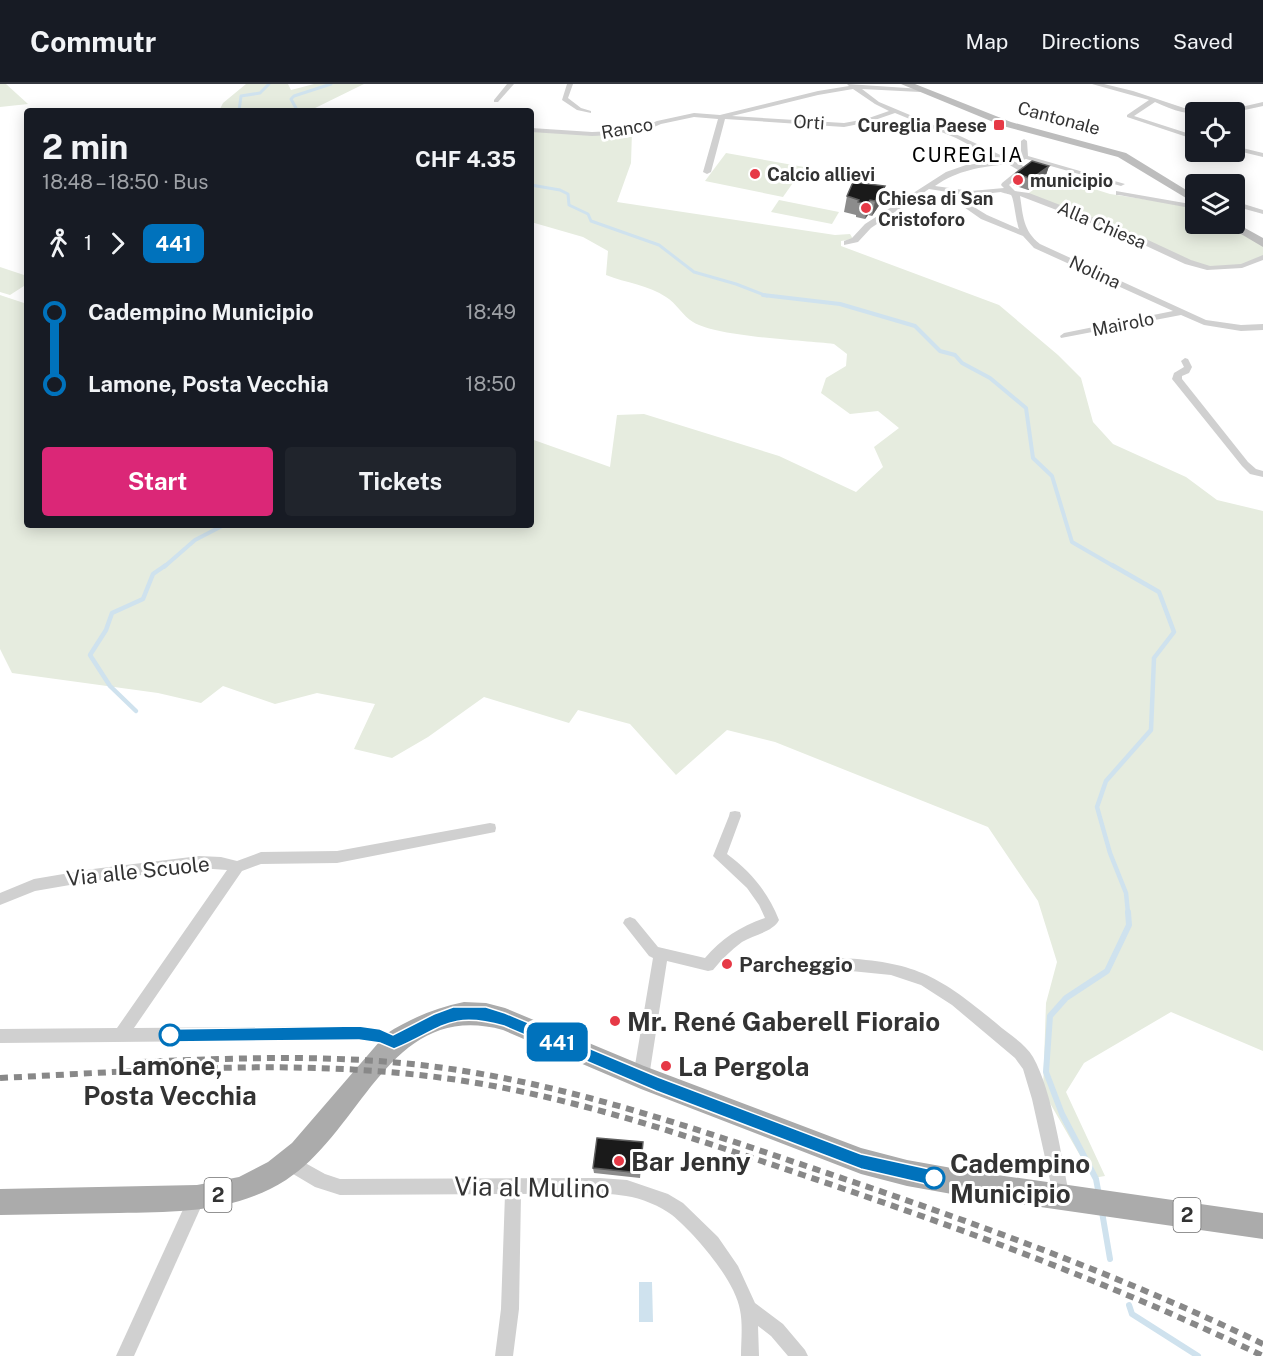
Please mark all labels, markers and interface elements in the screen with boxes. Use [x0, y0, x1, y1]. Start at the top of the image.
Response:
text: Commutr [30, 25, 156, 58]
text: Map [966, 29, 1008, 54]
text: Directions [1041, 29, 1140, 54]
text: Saved [1173, 29, 1233, 54]
street label: Cantonale [1015, 97, 1103, 139]
map controls [1185, 102, 1245, 234]
button: locate [1185, 102, 1245, 162]
street label: Orti [793, 110, 825, 134]
street label: Ranco [599, 113, 655, 143]
place label: Cureglia Paese [858, 115, 987, 136]
marker: Cureglia Paese [992, 118, 1006, 132]
text: 2 min [42, 128, 128, 166]
district label: CUREGLIA [912, 143, 1024, 167]
text: CHF 4.35 [415, 146, 516, 172]
place label: Calcio allievi [767, 164, 875, 185]
marker: Calcio allievi [748, 167, 762, 181]
text: 18:48 – 18:50 · Bus [42, 170, 208, 194]
place label: municipio [1030, 170, 1113, 191]
marker: municipio [1011, 173, 1025, 187]
button: layers [1185, 174, 1245, 234]
place label: Chiesa di San Cristoforo [878, 188, 994, 230]
street label: Alla Chiesa [1055, 197, 1149, 253]
marker: Chiesa di San Cristoforo [859, 201, 873, 215]
icon: walk [42, 227, 75, 260]
icon: forward [101, 227, 134, 260]
text: 1 [84, 231, 92, 255]
text: 441 [155, 231, 192, 256]
street label: Nolina [1066, 251, 1124, 293]
text: Cadempino Municipio [88, 299, 314, 325]
text: 18:49 [465, 300, 516, 324]
street label: Mairolo [1090, 308, 1156, 340]
text: Lamone, Posta Vecchia [88, 371, 329, 397]
text: 18:50 [465, 372, 516, 396]
button: Start [42, 447, 273, 516]
button: Tickets [285, 447, 516, 516]
street label: Via alle Scuole [65, 851, 211, 891]
place label: Parcheggio [739, 952, 853, 977]
marker: Parcheggio [720, 957, 734, 971]
place label: Mr. René Gaberell Fioraio [627, 1006, 940, 1037]
marker: Mr. René Gaberell Fioraio [608, 1014, 622, 1028]
line badge: 441 [522, 1022, 592, 1062]
marker: Lamone, Posta Vecchia [159, 1024, 181, 1046]
text: 441 [539, 1030, 575, 1055]
place label: Lamone, Posta Vecchia [83, 1050, 257, 1111]
place label: La Pergola [678, 1051, 810, 1082]
marker: La Pergola [659, 1059, 673, 1073]
place label: Bar Jenny [631, 1146, 751, 1177]
place label: Cadempino Municipio [950, 1148, 1090, 1209]
marker: Bar Jenny [612, 1154, 626, 1168]
marker: Cadempino Municipio [923, 1167, 945, 1189]
street label: Via al Mulino [454, 1170, 610, 1204]
road number: 2 [204, 1178, 232, 1212]
road number: 2 [1174, 1198, 1200, 1232]

